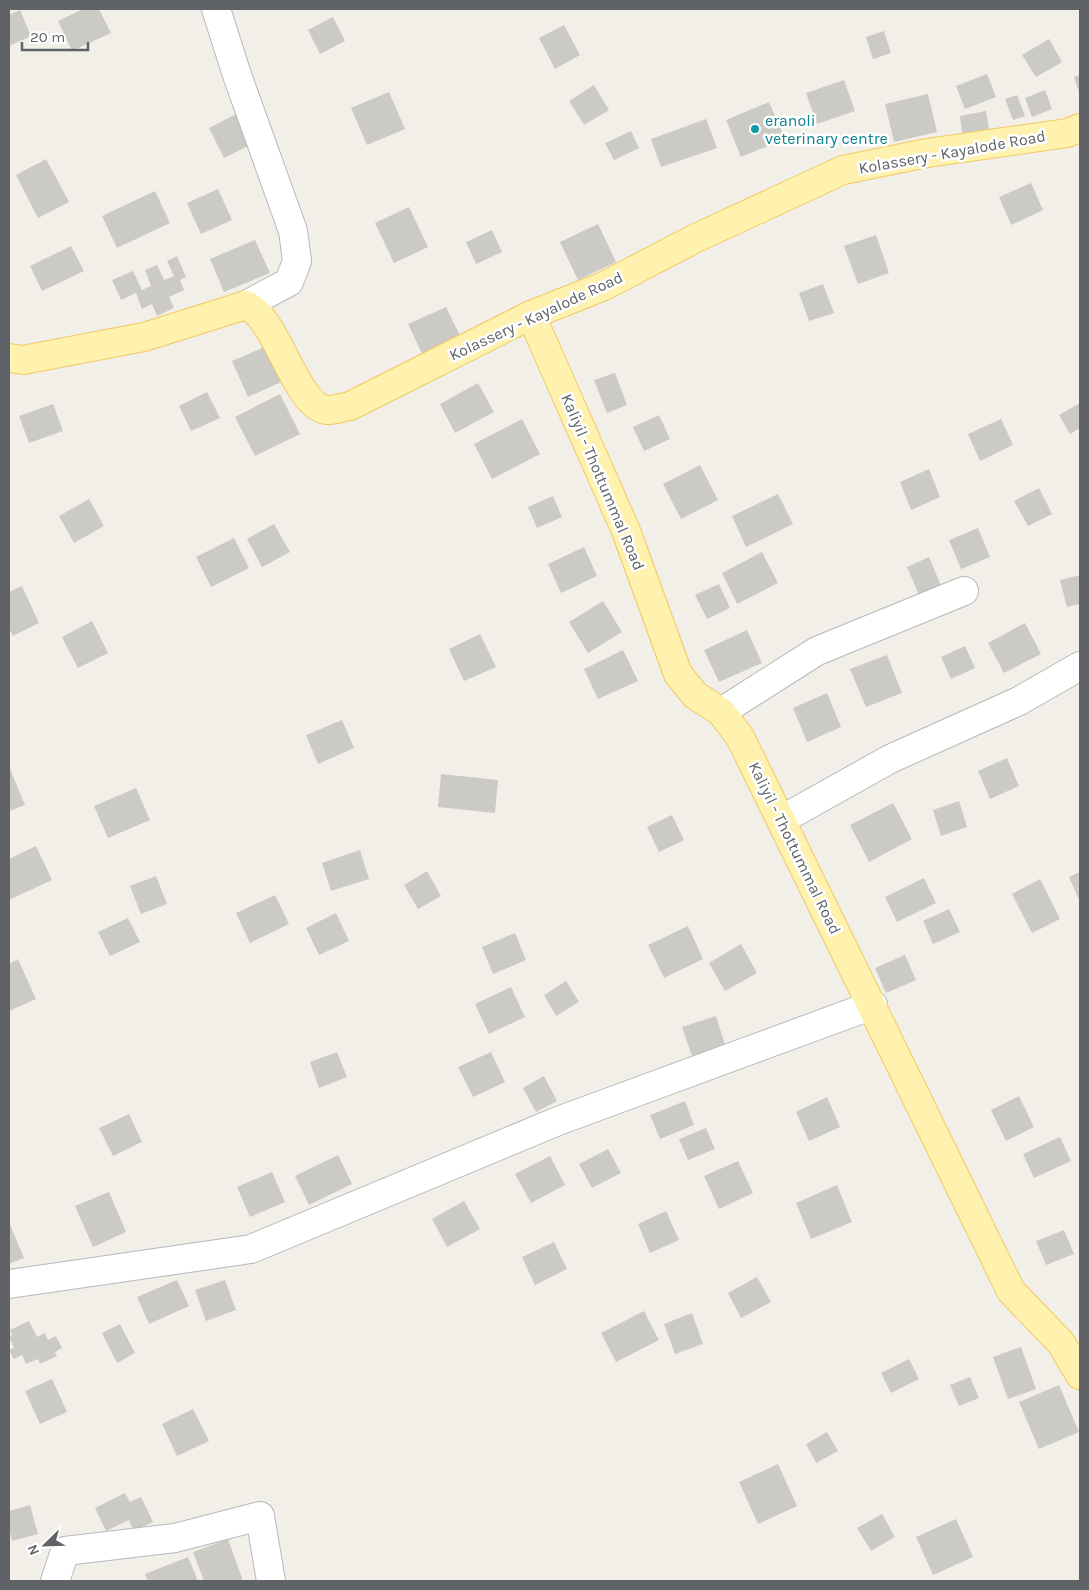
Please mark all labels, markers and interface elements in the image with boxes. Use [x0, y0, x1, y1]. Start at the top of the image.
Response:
scale bar [22, 20, 89, 52]
text: 20 m [30, 28, 65, 46]
place label: eranoli veterinary centre [765, 111, 888, 148]
marker: eranoli veterinary centre [749, 123, 761, 135]
street label: Kolassery - Kayalode Road [857, 126, 1047, 178]
street label: Kolassery - Kayalode Road [446, 267, 626, 365]
street label: Kaliyil - Thottummal Road [557, 391, 649, 573]
street label: Kaliyil - Thottummal Road [745, 759, 845, 937]
north arrow [20, 1520, 70, 1570]
text: N [24, 1542, 43, 1558]

